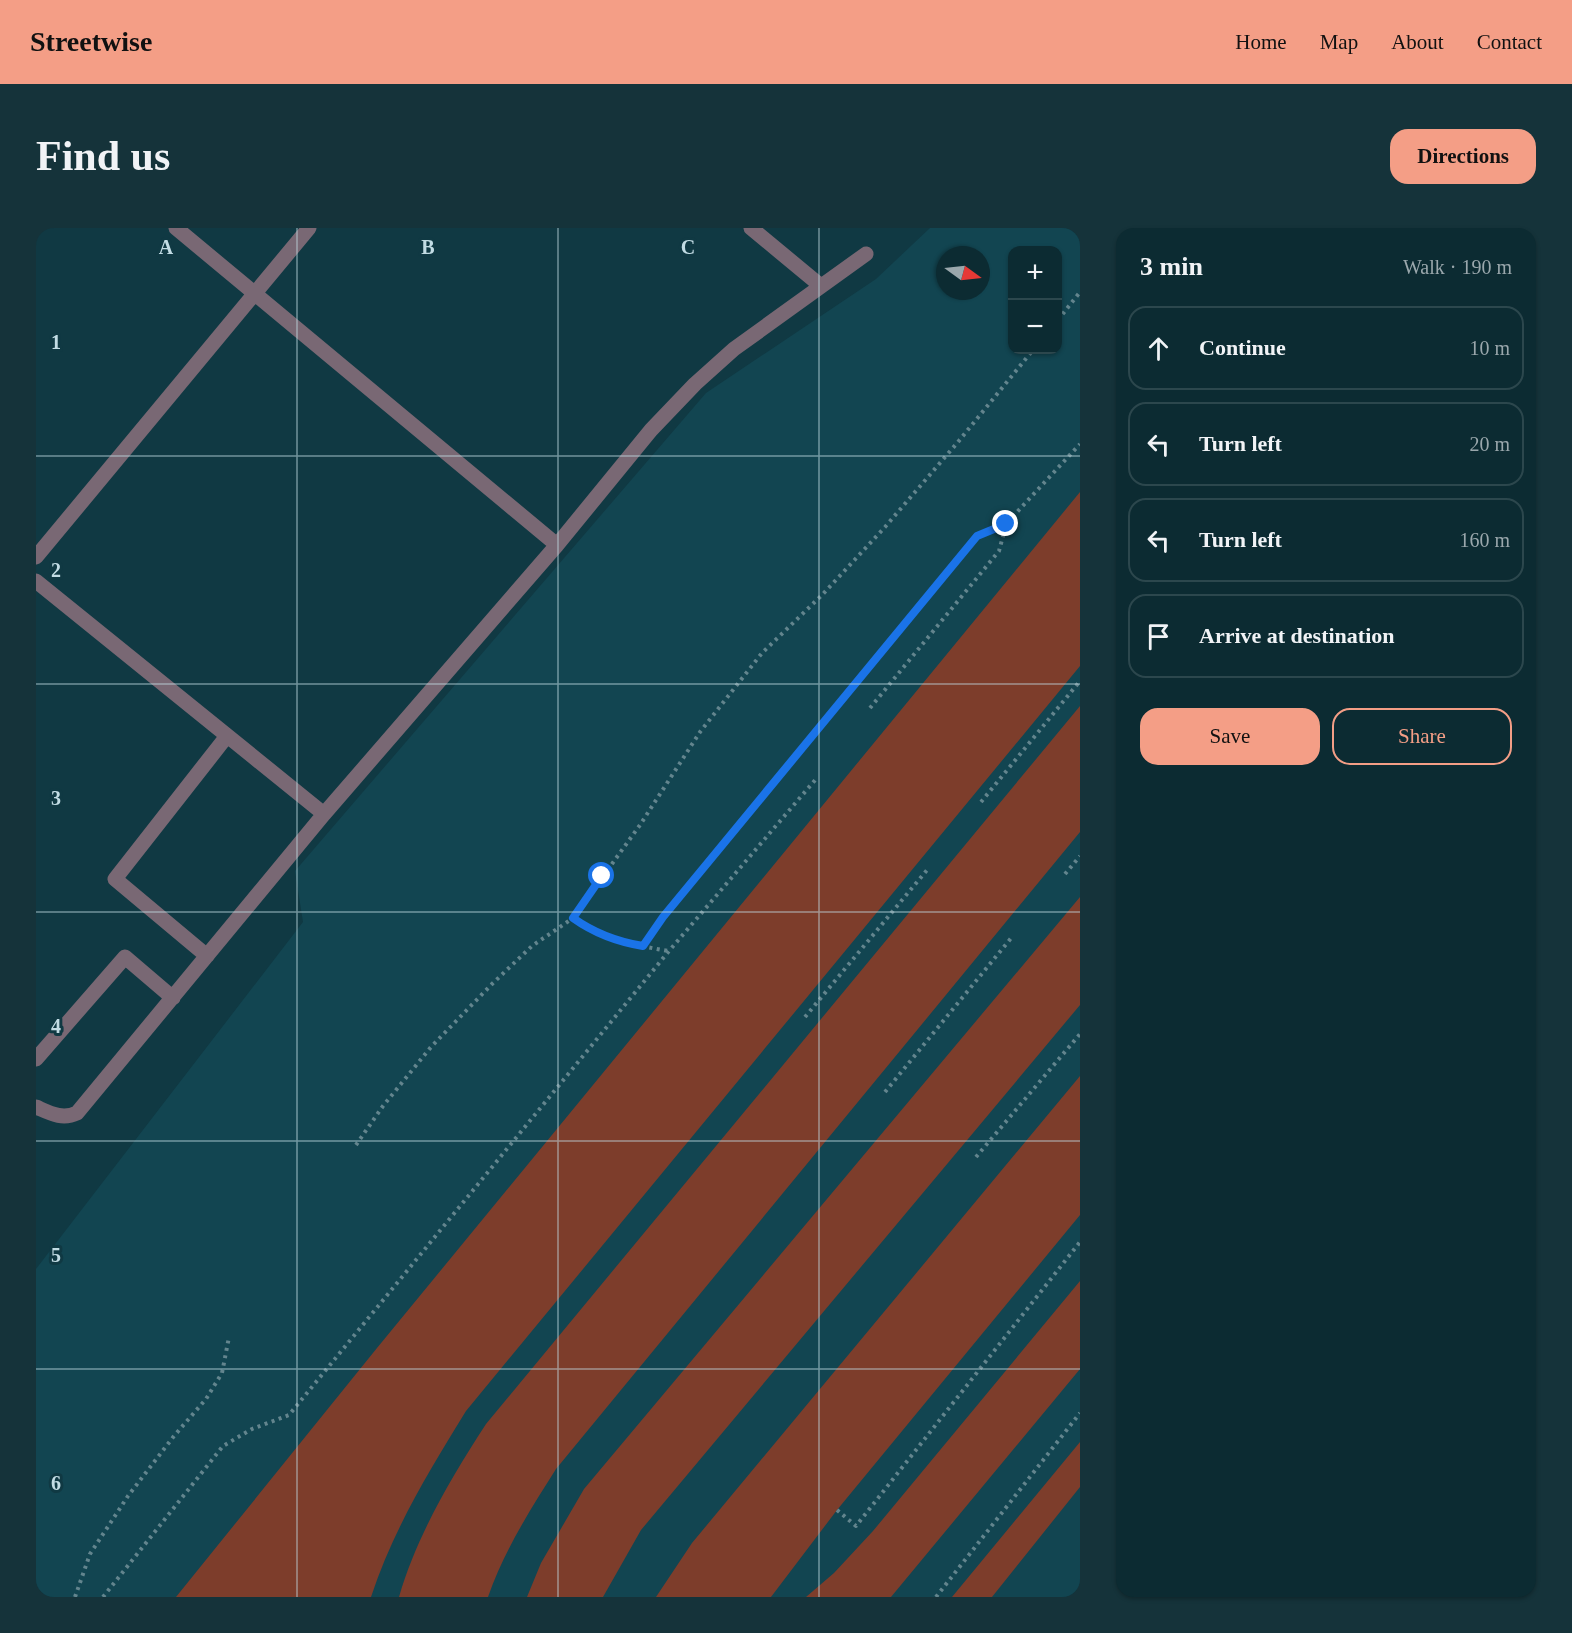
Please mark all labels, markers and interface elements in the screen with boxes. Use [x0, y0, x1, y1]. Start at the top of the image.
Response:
text: Streetwise [30, 26, 152, 57]
text: Home [1235, 30, 1287, 54]
text: Map [1320, 30, 1358, 54]
text: About [1391, 30, 1444, 54]
text: Contact [1477, 30, 1542, 54]
button: Directions [1390, 129, 1536, 184]
text: Find us [36, 133, 170, 179]
text: A [159, 236, 174, 258]
text: B [421, 236, 435, 258]
text: C [681, 236, 695, 258]
north arrow [936, 246, 990, 300]
map controls [1008, 246, 1062, 354]
button: + [1008, 246, 1062, 300]
text: 3 min [1140, 252, 1203, 281]
text: Walk · 190 m [1403, 256, 1512, 278]
button: − [1008, 300, 1062, 354]
text: 1 [51, 331, 61, 353]
icon: ahead [1142, 332, 1175, 365]
text: Continue [1199, 335, 1286, 360]
text: 10 m [1469, 337, 1510, 359]
icon: left [1142, 428, 1175, 461]
text: Turn left [1199, 431, 1282, 456]
text: 20 m [1469, 433, 1510, 455]
route end [992, 510, 1018, 536]
icon: left [1142, 524, 1175, 557]
text: Turn left [1199, 527, 1282, 552]
text: 160 m [1459, 529, 1510, 551]
text: 2 [51, 559, 61, 581]
icon: arrive [1142, 620, 1175, 653]
text: Arrive at destination [1199, 623, 1395, 648]
button: Save [1140, 708, 1320, 765]
button: Share [1332, 708, 1512, 765]
text: 3 [51, 787, 61, 809]
route start [588, 862, 614, 888]
text: 4 [51, 1015, 61, 1037]
text: 5 [51, 1244, 61, 1266]
text: 6 [51, 1472, 61, 1494]

